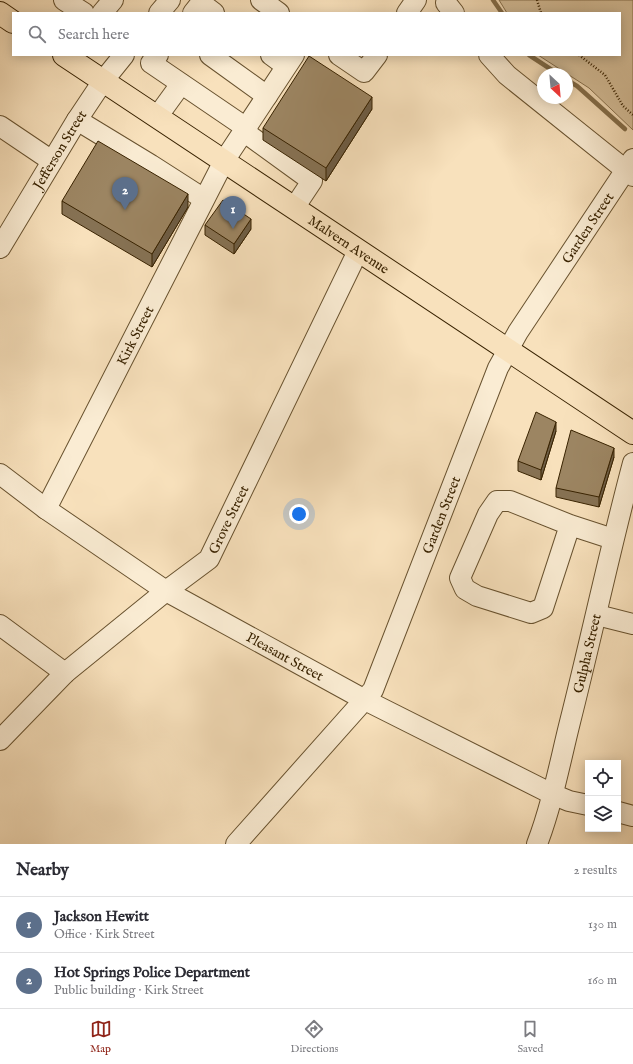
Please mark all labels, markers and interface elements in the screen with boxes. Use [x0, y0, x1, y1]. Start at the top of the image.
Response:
search box [12, 12, 621, 56]
icon: search [26, 23, 48, 45]
text: Search here [58, 25, 129, 44]
north arrow [537, 68, 573, 104]
street label: Jefferson Street [28, 107, 91, 195]
pin: 2 [112, 177, 138, 210]
street label: Garden Street [558, 189, 618, 267]
pin: 1 [220, 196, 246, 229]
street label: Malvern Avenue [304, 212, 393, 279]
street label: Kirk Street [113, 303, 158, 369]
street label: Garden Street [419, 474, 465, 557]
street label: Grove Street [205, 482, 253, 557]
your location [289, 504, 309, 524]
street label: Gulpha Street [569, 612, 606, 695]
street label: Pleasant Street [243, 629, 327, 686]
map controls [585, 760, 621, 832]
button: locate [585, 760, 621, 796]
button: layers [585, 796, 621, 832]
text: Nearby [16, 860, 69, 881]
text: 2 results [573, 862, 617, 879]
text: Jackson Hewitt [54, 907, 149, 926]
text: 1 [27, 916, 31, 933]
text: 130 m [588, 916, 617, 933]
text: Office · Kirk Street [54, 926, 155, 943]
text: Hot Springs Police Department [54, 963, 250, 982]
text: 2 [26, 972, 32, 989]
text: 160 m [587, 972, 617, 989]
text: Public building · Kirk Street [54, 982, 204, 999]
tab: Map [90, 1018, 112, 1056]
tab: Directions [291, 1018, 338, 1056]
tab: Saved [517, 1018, 543, 1056]

